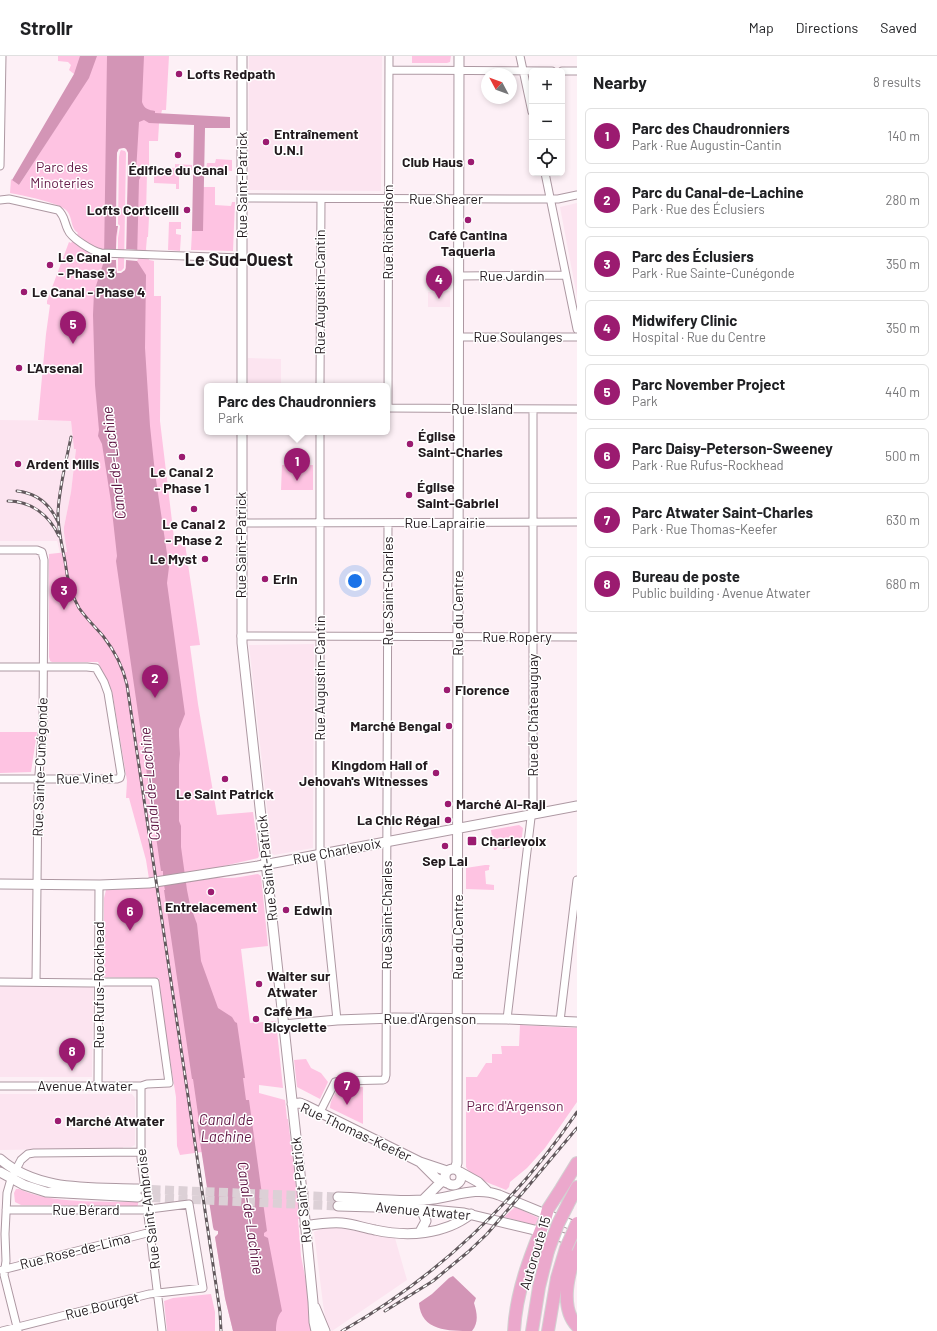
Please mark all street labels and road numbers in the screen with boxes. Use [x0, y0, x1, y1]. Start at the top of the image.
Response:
street label: Rue Saint-Patrick [233, 132, 250, 238]
street label: Rue Richardson [379, 184, 396, 280]
street label: Rue Shearer [409, 190, 483, 207]
street label: Rue Augustin-Cantin [311, 230, 328, 355]
street label: Rue Jardin [479, 267, 545, 284]
street label: Rue Soulanges [473, 328, 563, 345]
street label: Rue Island [451, 400, 513, 417]
street label: Rue Saint-Patrick [232, 492, 249, 598]
street label: Rue Laprairie [404, 514, 486, 531]
street label: Rue Saint-Charles [379, 536, 396, 645]
street label: Rue du Centre [449, 570, 466, 656]
street label: Rue Augustin-Cantin [311, 616, 328, 741]
street label: Rue Ropery [482, 628, 552, 645]
street label: Rue de Châteauguay [524, 653, 541, 776]
street label: Rue Sainte-Cunégonde [29, 697, 50, 837]
street label: Rue Vinet [56, 768, 114, 787]
street label: Rue Saint-Patrick [252, 814, 281, 922]
street label: Rue Charlevoix [291, 834, 383, 867]
street label: Rue Saint-Charles [378, 860, 395, 969]
street label: Rue du Centre [449, 894, 466, 980]
street label: Rue Rufus-Rockhead [90, 921, 107, 1049]
street label: Rue d'Argenson [384, 1010, 476, 1027]
street label: Avenue Atwater [37, 1077, 133, 1094]
street label: Rue Thomas-Keefer [298, 1098, 414, 1165]
street label: Rue Saint-Patrick [286, 1136, 315, 1244]
street label: Rue Saint-Ambroise [132, 1148, 163, 1270]
street label: Avenue Atwater [375, 1198, 471, 1223]
street label: Rue Bérard [52, 1201, 120, 1218]
street label: Autoroute 15 [515, 1214, 554, 1292]
street label: Rue Rose-de-Lima [18, 1229, 132, 1272]
street label: Rue Bourget [63, 1288, 140, 1323]

